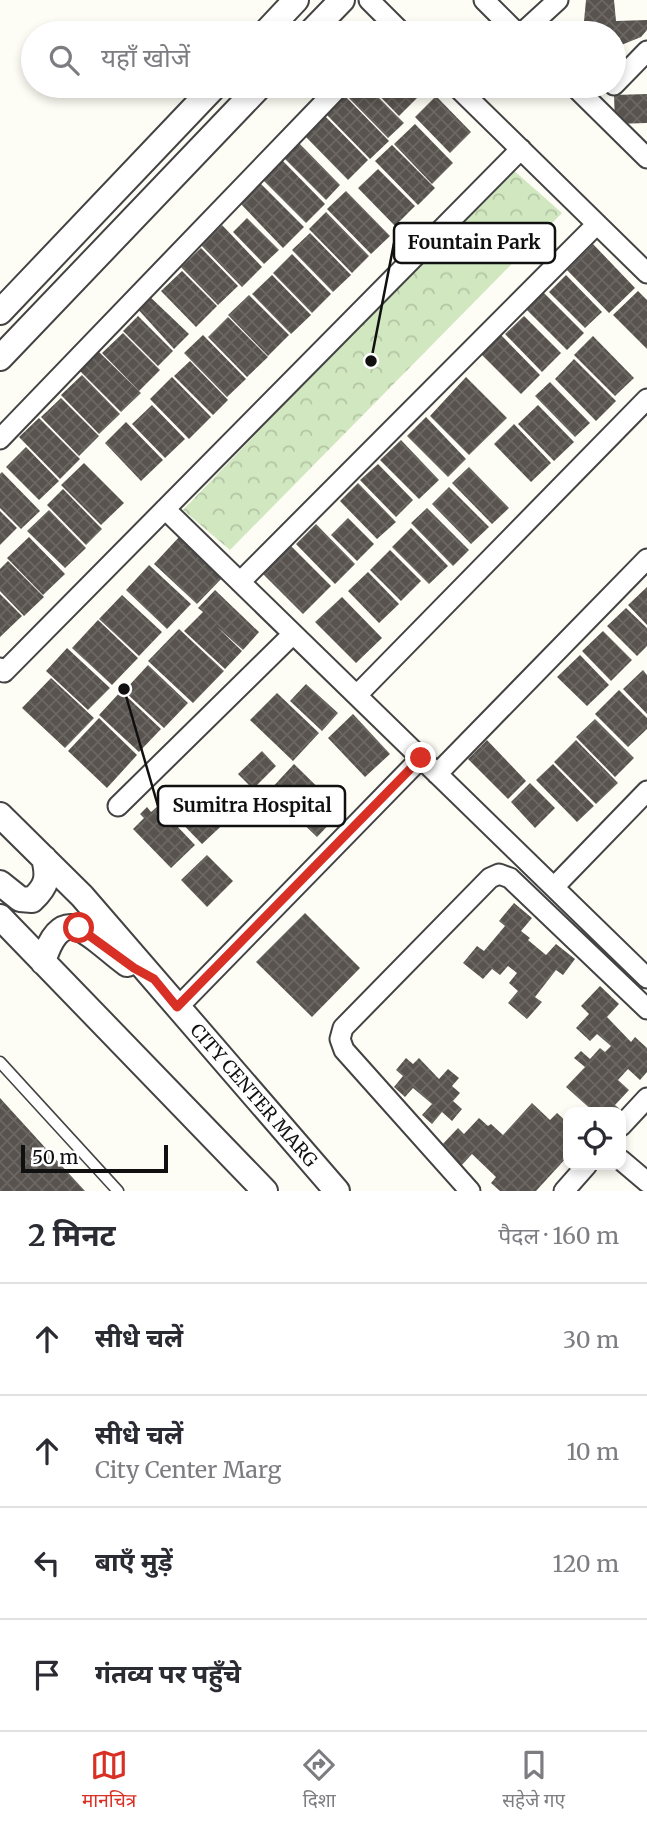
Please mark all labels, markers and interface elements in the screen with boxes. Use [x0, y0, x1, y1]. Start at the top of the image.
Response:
search box [21, 21, 626, 98]
icon: search [45, 41, 83, 79]
text: यहाँ खोजें [101, 41, 190, 74]
callout: Fountain Park [394, 223, 555, 263]
text: Fountain Park [408, 230, 541, 254]
route end [405, 742, 436, 773]
callout: Sumitra Hospital [158, 786, 345, 826]
text: Sumitra Hospital [172, 793, 332, 817]
route start [63, 912, 94, 943]
street label: CITY CENTER MARG [186, 1019, 322, 1171]
map controls [563, 1107, 626, 1170]
button: locate [563, 1107, 626, 1170]
scale bar [21, 1142, 168, 1174]
text: 50 m [32, 1145, 78, 1169]
text: 2 मिनट [28, 1216, 116, 1254]
text: पैदल · 160 m [498, 1221, 619, 1250]
icon: ahead [28, 1320, 66, 1358]
text: सीधे चलें [95, 1321, 183, 1354]
text: 30 m [563, 1325, 619, 1354]
text: सीधे चलें [95, 1418, 183, 1451]
icon: ahead [28, 1432, 66, 1470]
text: 10 m [566, 1437, 619, 1466]
text: City Center Marg [95, 1455, 282, 1484]
icon: left [28, 1544, 66, 1582]
text: बाएँ मुड़ें [95, 1545, 172, 1578]
text: 120 m [553, 1549, 619, 1578]
icon: arrive [28, 1656, 66, 1694]
text: गंतव्य पर पहुँचे [95, 1657, 241, 1690]
tab: मानचित्र [82, 1746, 136, 1815]
tab: दिशा [300, 1746, 338, 1815]
tab: सहेजे गए [502, 1746, 565, 1815]

